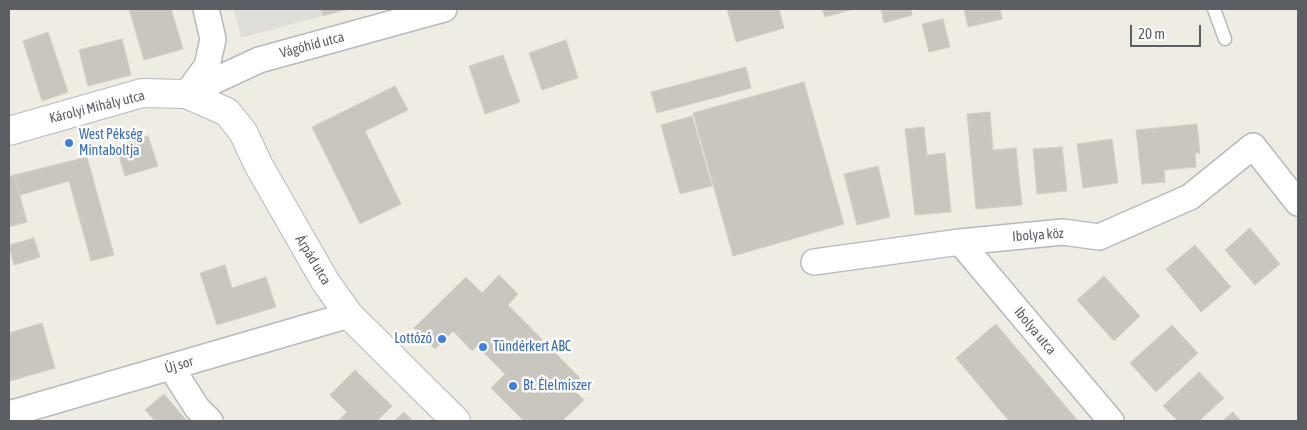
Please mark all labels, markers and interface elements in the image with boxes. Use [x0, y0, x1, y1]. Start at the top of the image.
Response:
scale bar [1132, 15, 1203, 47]
text: 20 m [1138, 25, 1165, 42]
street label: Vágóhíd utca [278, 28, 346, 62]
street label: Károlyi Mihály utca [48, 87, 146, 127]
place label: West Pékség Mintaboltja [79, 127, 143, 160]
marker: West Pékség Mintaboltja [63, 137, 75, 149]
street label: Ibolya köz [1012, 225, 1064, 245]
street label: Árpád utca [292, 232, 334, 288]
street label: Ibolya utca [1010, 304, 1060, 358]
place label: Lottózó [394, 331, 432, 347]
marker: Lottózó [436, 333, 448, 345]
place label: Tündérkert ABC [493, 339, 571, 355]
marker: Tündérkert ABC [477, 341, 489, 353]
street label: Új sor [163, 353, 195, 377]
place label: Bt. Élelmiszer [523, 378, 591, 394]
marker: Bt. Élelmiszer [507, 380, 519, 392]

